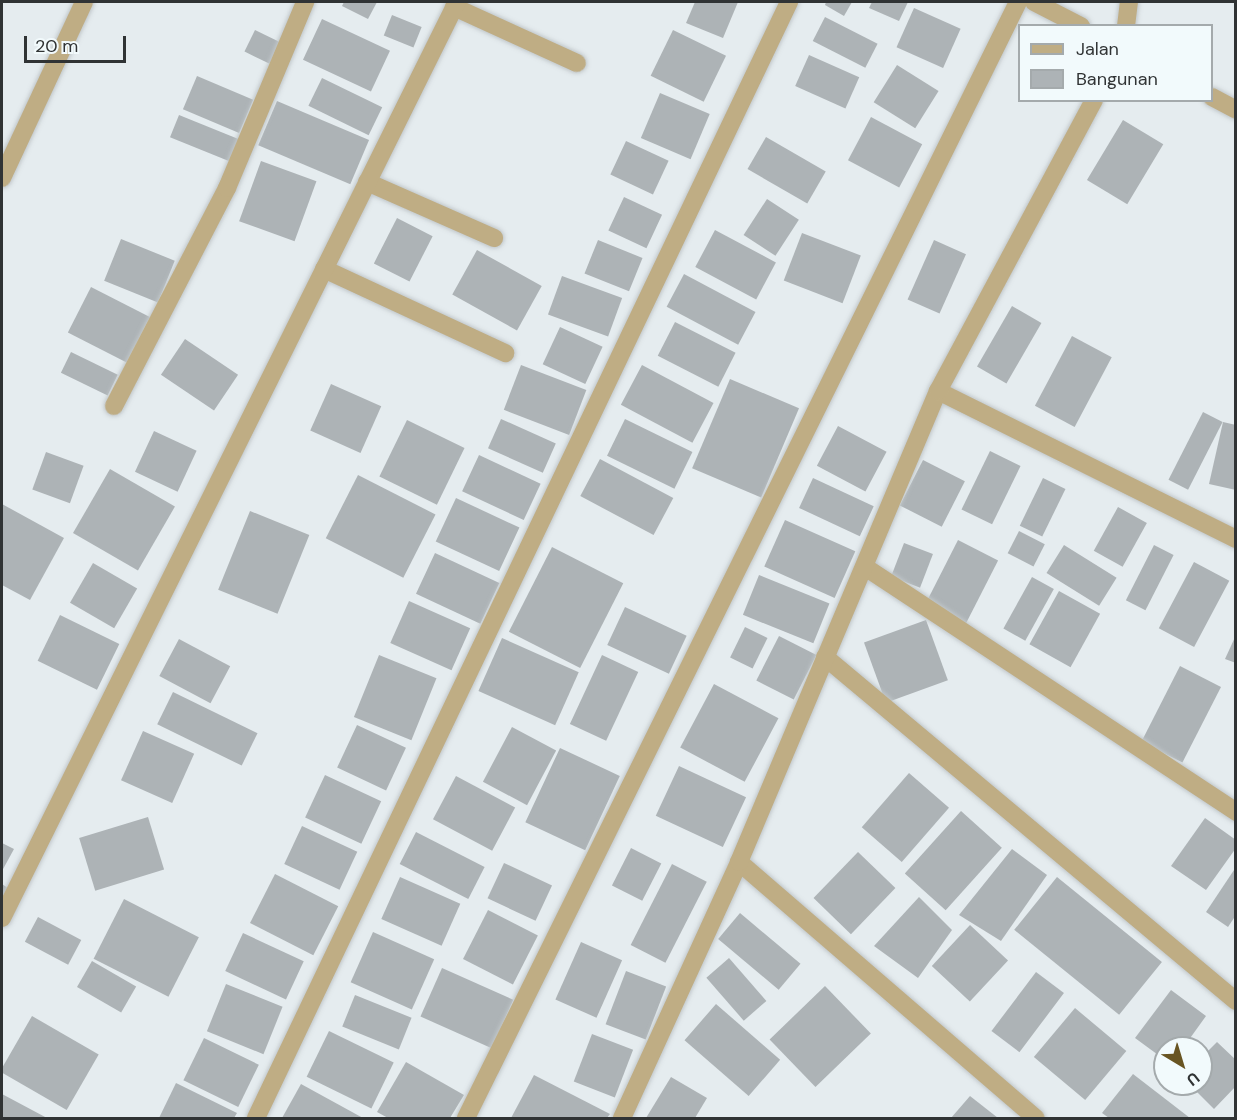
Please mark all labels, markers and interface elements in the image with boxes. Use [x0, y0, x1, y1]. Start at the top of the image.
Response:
scale bar [27, 24, 129, 62]
legend [1018, 24, 1213, 102]
text: 20 m [35, 34, 78, 58]
text: Jalan [1076, 37, 1119, 61]
text: Bangunan [1076, 67, 1158, 91]
north arrow [1153, 1036, 1213, 1096]
text: U [1182, 1067, 1204, 1091]

